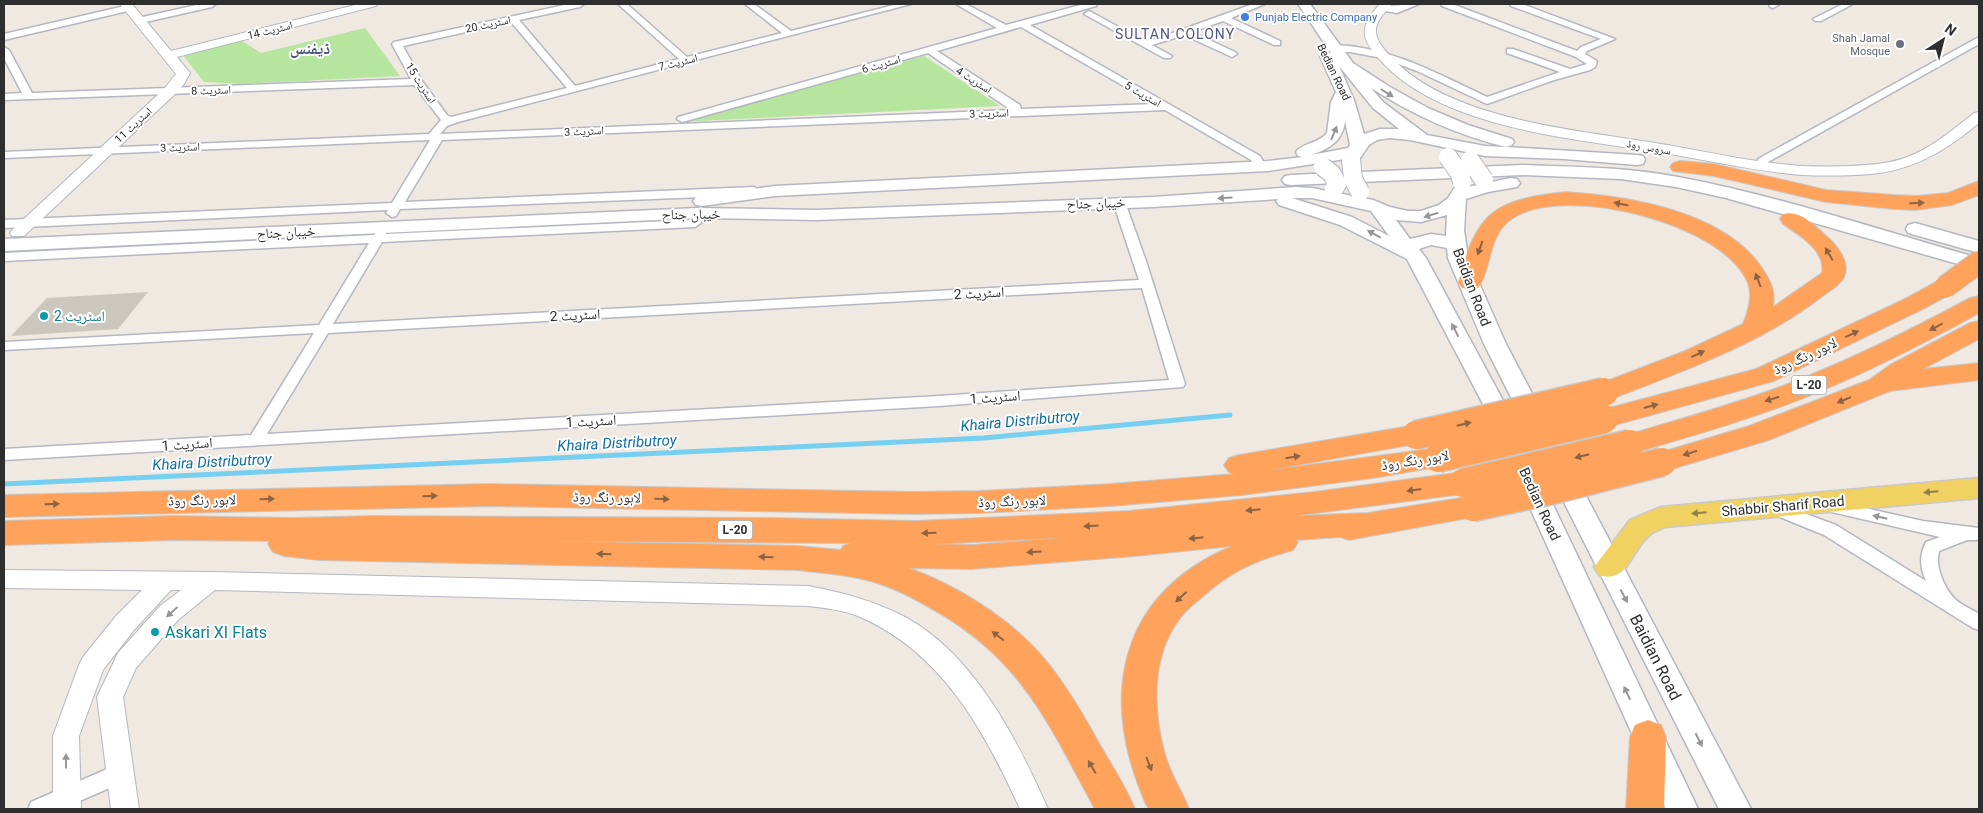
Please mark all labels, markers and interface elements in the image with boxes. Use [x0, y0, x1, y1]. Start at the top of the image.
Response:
marker: Punjab Electric Company [1239, 11, 1251, 23]
place label: Punjab Electric Company [1255, 11, 1378, 24]
street label: اسٹریٹ 20 [464, 13, 512, 36]
north arrow [1918, 15, 1968, 65]
street label: اسٹریٹ 14 [246, 19, 294, 42]
text: N [1942, 20, 1959, 39]
district label: SULTAN COLONY [1115, 26, 1235, 42]
place label: Shah Jamal Mosque [1832, 32, 1890, 58]
marker: Shah Jamal Mosque [1894, 38, 1906, 50]
district label: ڈیفنس [290, 39, 330, 58]
street label: Bedian Road [1314, 42, 1353, 103]
street label: اسٹریٹ 7 [657, 51, 699, 74]
street label: اسٹریٹ 6 [860, 53, 902, 76]
street label: اسٹریٹ 15 [403, 60, 439, 106]
street label: اسٹریٹ 4 [953, 64, 994, 97]
street label: اسٹریٹ 5 [1122, 79, 1163, 110]
street label: اسٹریٹ 8 [191, 83, 231, 98]
one-way arrow [1380, 88, 1393, 97]
street label: اسٹریٹ 11 [112, 105, 155, 146]
street label: اسٹریٹ 3 [969, 106, 1009, 121]
street label: اسٹریٹ 3 [564, 124, 604, 139]
one-way arrow [1330, 126, 1338, 140]
street label: سروس روڈ [1626, 137, 1672, 158]
street label: اسٹریٹ 3 [160, 140, 200, 155]
street label: خیبان جناح [1066, 194, 1126, 214]
one-way arrow [1216, 194, 1232, 202]
one-way arrow [1612, 199, 1628, 207]
one-way arrow [1910, 199, 1926, 207]
street label: خیبان جناح [662, 205, 721, 225]
one-way arrow [1423, 211, 1438, 219]
street label: خیبان جناح [256, 222, 316, 244]
one-way arrow [1367, 230, 1381, 239]
one-way arrow [1476, 241, 1484, 256]
street label: Baidian Road [1450, 246, 1494, 328]
one-way arrow [1825, 247, 1833, 262]
one-way arrow [1753, 273, 1761, 287]
street label: اسٹریٹ 2 [953, 284, 1005, 303]
street label: اسٹریٹ 2 [549, 306, 601, 325]
place label: اسٹریٹ 2 [54, 308, 105, 325]
marker: اسٹریٹ 2 [38, 310, 50, 322]
one-way arrow [1930, 322, 1943, 331]
one-way arrow [1451, 323, 1459, 337]
one-way arrow [1845, 330, 1859, 338]
street label: لاہور رنگ روڈ [1771, 334, 1840, 378]
one-way arrow [1691, 350, 1705, 358]
road number: L-20 [1792, 376, 1826, 394]
street label: اسٹریٹ 1 [969, 387, 1021, 408]
one-way arrow [1764, 395, 1779, 403]
one-way arrow [1836, 396, 1851, 404]
one-way arrow [1643, 402, 1658, 410]
water label: Khaira Distributroy [960, 407, 1081, 435]
street label: اسٹریٹ 1 [565, 412, 617, 431]
one-way arrow [1456, 420, 1471, 428]
water label: Khaira Distributroy [557, 431, 678, 455]
street label: اسٹریٹ 1 [161, 434, 213, 455]
street label: لاہور رنگ روڈ [1380, 447, 1450, 474]
water label: Khaira Distributroy [152, 450, 273, 474]
one-way arrow [1683, 450, 1698, 458]
one-way arrow [1285, 452, 1301, 460]
one-way arrow [1575, 452, 1590, 460]
street label: Bedian Road [1516, 465, 1564, 543]
one-way arrow [1406, 486, 1422, 494]
street label: لاہور رنگ روڈ [573, 488, 641, 507]
one-way arrow [1922, 488, 1938, 496]
street label: لاہور رنگ روڈ [168, 491, 236, 510]
one-way arrow [422, 492, 438, 500]
street label: لاہور رنگ روڈ [978, 492, 1046, 511]
street label: Shabbir Sharif Road [1721, 493, 1845, 519]
one-way arrow [260, 495, 276, 503]
one-way arrow [655, 495, 671, 503]
one-way arrow [45, 500, 61, 508]
one-way arrow [1245, 506, 1261, 514]
one-way arrow [1691, 510, 1707, 518]
one-way arrow [1872, 513, 1887, 521]
road number: L-20 [718, 520, 752, 540]
one-way arrow [1083, 522, 1099, 530]
one-way arrow [921, 529, 937, 537]
one-way arrow [1188, 534, 1204, 542]
one-way arrow [1026, 549, 1042, 557]
one-way arrow [595, 550, 611, 558]
one-way arrow [758, 553, 774, 561]
one-way arrow [1620, 588, 1628, 603]
one-way arrow [1175, 591, 1187, 603]
one-way arrow [166, 606, 178, 618]
street label: Baidian Road [1626, 611, 1685, 703]
place label: Askari XI Flats [165, 623, 267, 642]
marker: Askari XI Flats [149, 626, 161, 638]
one-way arrow [992, 630, 1005, 641]
one-way arrow [1623, 686, 1631, 700]
one-way arrow [1695, 733, 1703, 747]
one-way arrow [62, 752, 70, 768]
one-way arrow [1146, 756, 1153, 771]
one-way arrow [1087, 760, 1096, 773]

